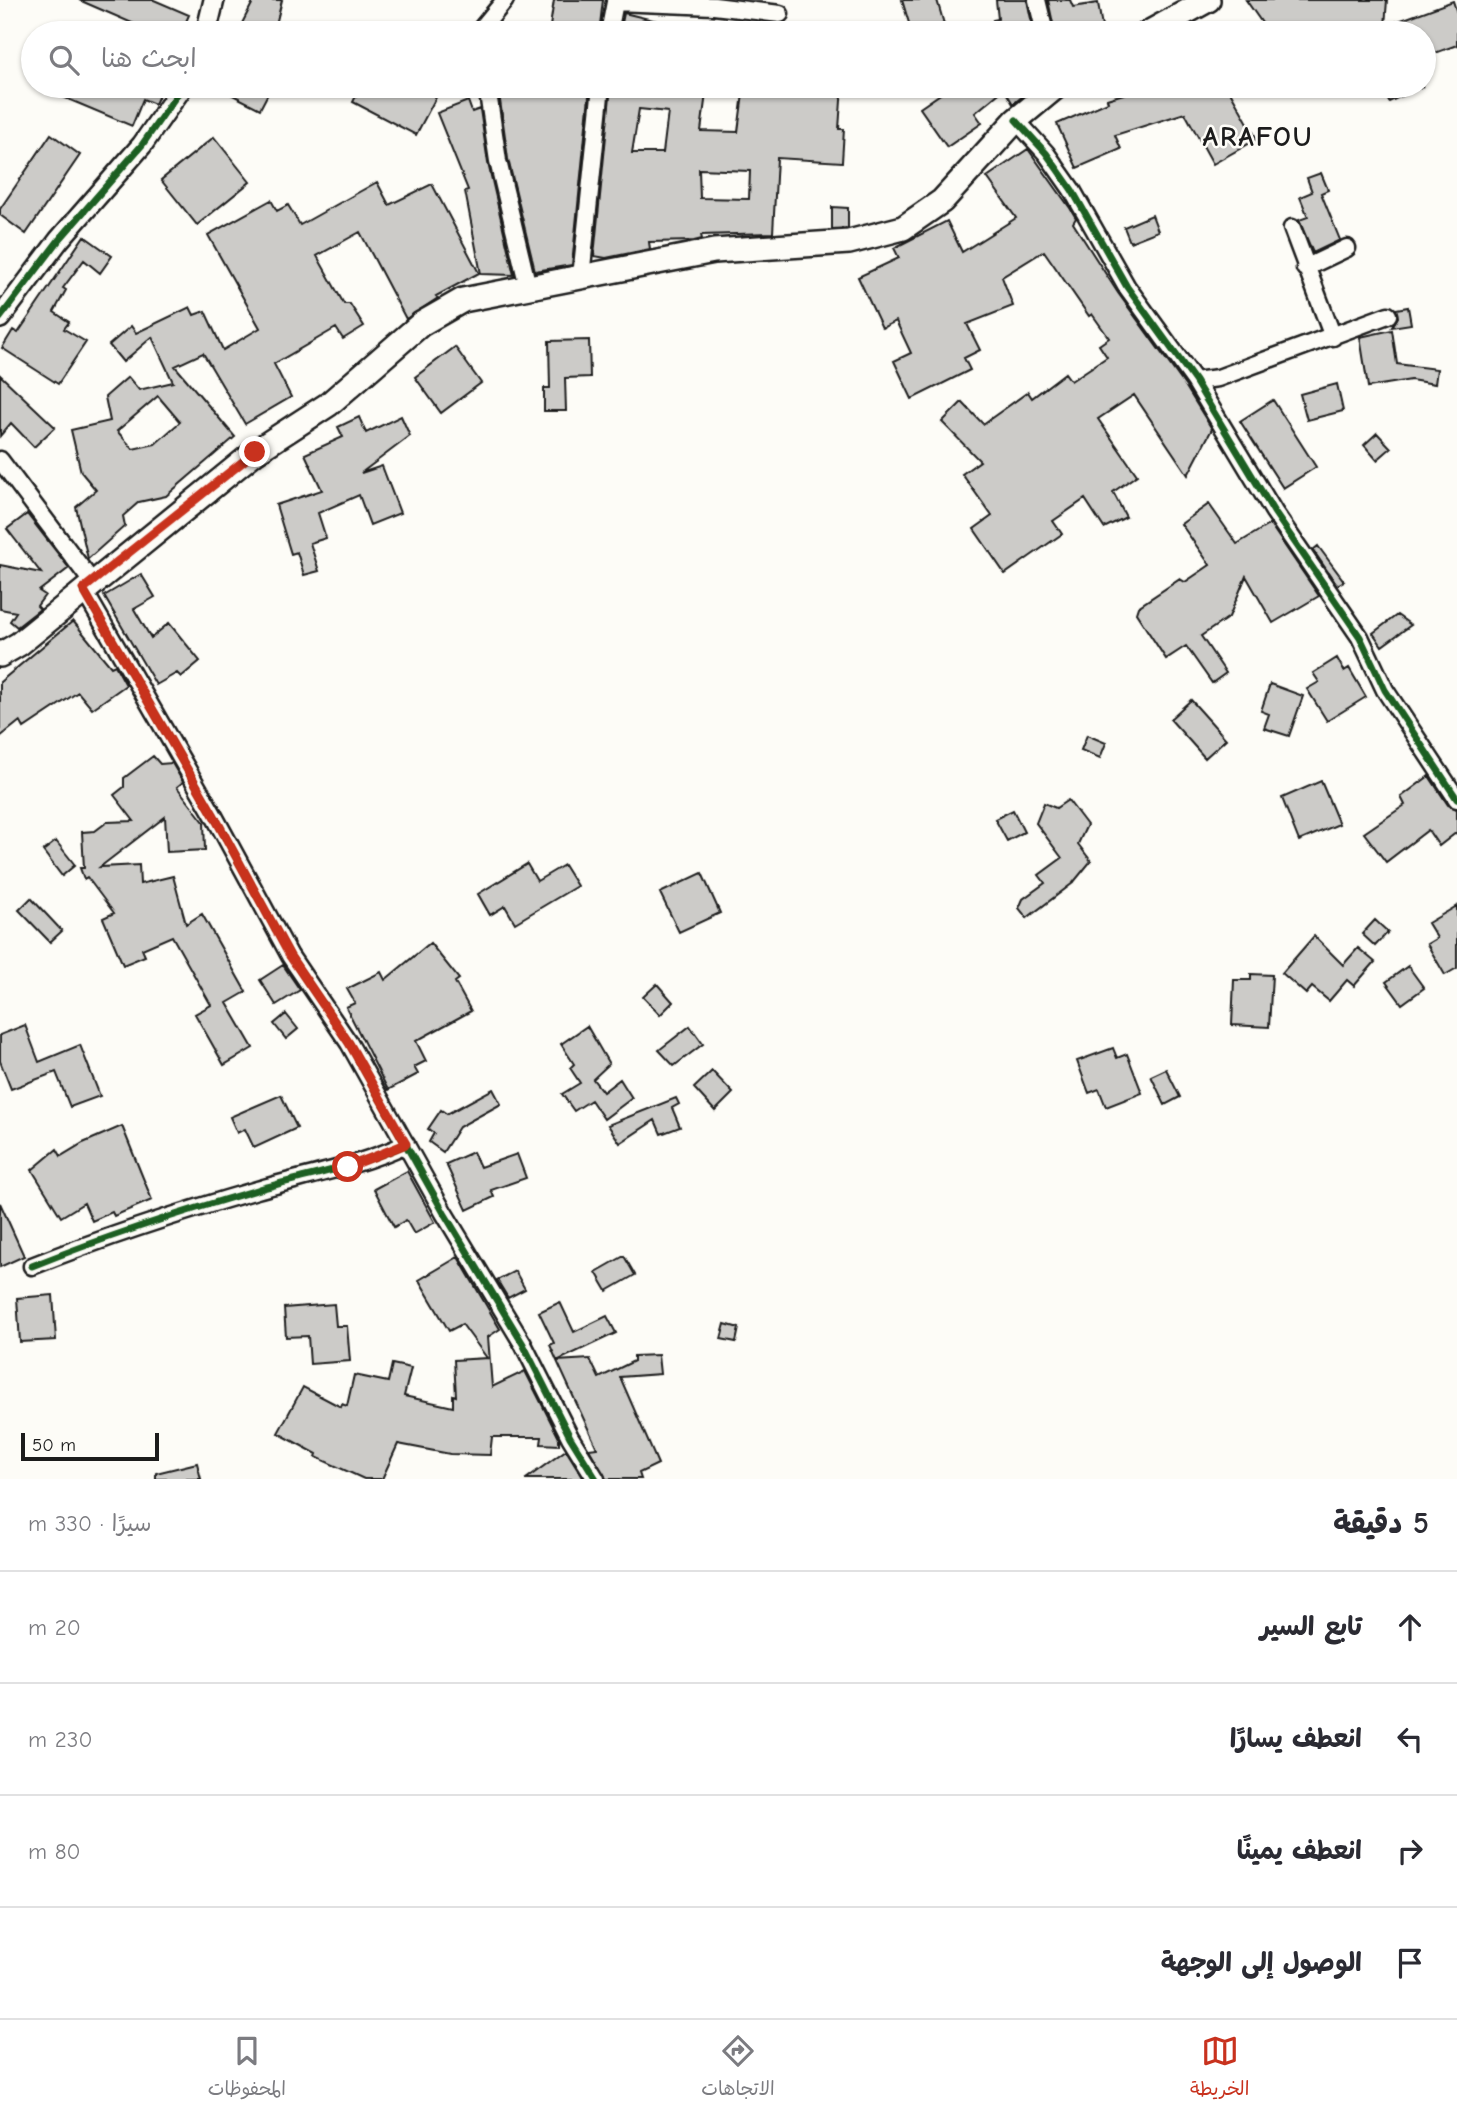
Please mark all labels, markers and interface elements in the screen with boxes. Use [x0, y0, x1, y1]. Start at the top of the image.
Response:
search box [21, 21, 1436, 98]
icon: search [45, 41, 83, 79]
text: ابحث هنا [101, 44, 197, 74]
district label: ARAFOU [1202, 121, 1314, 153]
route end [239, 436, 270, 467]
route start [332, 1151, 363, 1182]
scale bar [21, 1430, 159, 1462]
text: 50 m [32, 1434, 76, 1456]
text: 5 دقيقة [1333, 1506, 1429, 1541]
text: سيرًا · 330 m [28, 1510, 151, 1537]
icon: ahead [1391, 1608, 1429, 1646]
text: تابع السير [1260, 1612, 1362, 1642]
text: 20 m [28, 1614, 81, 1641]
icon: left [1391, 1720, 1429, 1758]
text: انعطف يسارًا [1230, 1724, 1362, 1754]
text: 230 m [28, 1726, 92, 1753]
icon: right [1391, 1832, 1429, 1870]
text: انعطف يمينًا [1237, 1836, 1362, 1866]
text: 80 m [28, 1838, 81, 1865]
icon: arrive [1391, 1944, 1429, 1982]
text: الوصول إلى الوجهة [1161, 1948, 1362, 1978]
tab: المحفوظات [208, 2032, 286, 2105]
tab: الاتجاهات [701, 2032, 775, 2105]
tab: الخريطة [1190, 2032, 1249, 2105]

